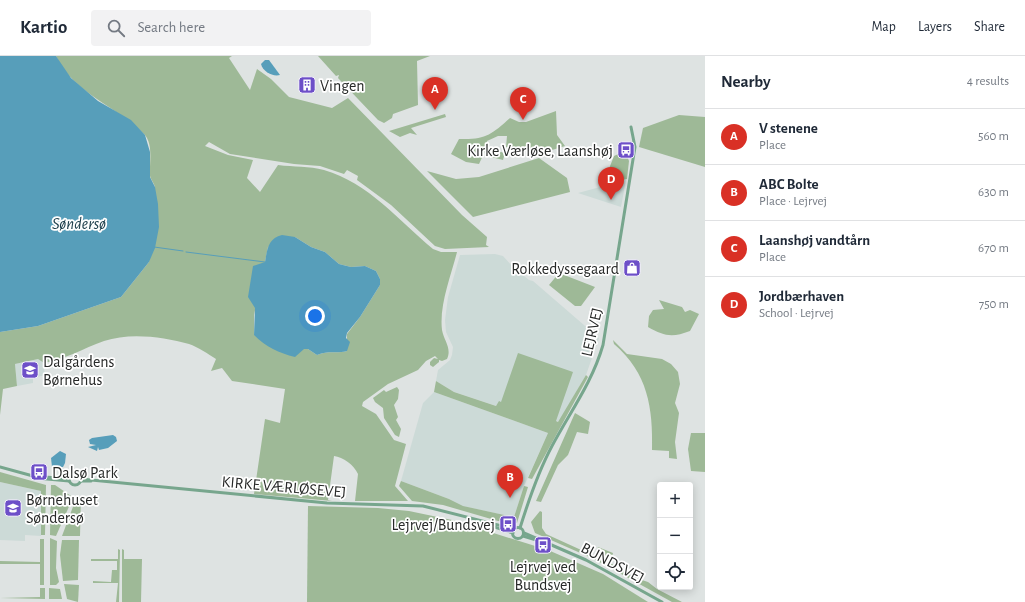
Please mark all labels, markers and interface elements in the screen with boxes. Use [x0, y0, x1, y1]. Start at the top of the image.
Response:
search box [91, 10, 371, 46]
icon: search [105, 17, 127, 39]
text: Kartio [20, 18, 67, 37]
text: Search here [137, 20, 205, 35]
text: Map [871, 20, 896, 34]
text: Layers [918, 20, 952, 34]
text: Share [974, 20, 1005, 34]
text: Nearby [721, 73, 771, 90]
building icon: Vingen [297, 75, 317, 95]
text: 4 results [967, 75, 1009, 88]
pin: A [422, 77, 448, 110]
place label: Vingen [320, 78, 365, 94]
pin: C [510, 87, 536, 120]
text: V stenene [759, 121, 818, 136]
text: A [730, 130, 738, 143]
text: 560 m [978, 130, 1009, 143]
text: Place [759, 139, 786, 152]
bus stop icon: Kirke Værløse, Laanshøj [616, 140, 636, 160]
place label: Kirke Værløse, Laanshøj [467, 143, 613, 160]
pin: D [598, 167, 624, 200]
text: ABC Bolte [759, 177, 819, 192]
text: B [730, 186, 738, 199]
text: 630 m [978, 186, 1009, 199]
text: Place · Lejrvej [759, 195, 827, 208]
water label: Søndersø [52, 215, 106, 232]
text: Laanshøj vandtårn [759, 233, 870, 248]
text: C [731, 242, 737, 255]
text: 670 m [978, 242, 1009, 255]
text: Place [759, 251, 786, 264]
shop icon: Rokkedyssegaard [622, 258, 642, 278]
place label: Rokkedyssegaard [511, 261, 619, 278]
text: Jordbærhaven [759, 289, 844, 304]
text: D [730, 298, 738, 311]
text: 750 m [979, 298, 1009, 311]
your location [305, 306, 325, 326]
street label: LEJRVEJ [579, 306, 605, 358]
text: School · Lejrvej [759, 307, 834, 320]
place label: Dalgårdens Børnehus [43, 354, 115, 388]
school or university icon: Dalgårdens Børnehus [20, 360, 40, 380]
bus stop icon: Dalsø Park [29, 462, 49, 482]
place label: Dalsø Park [52, 465, 118, 481]
pin: B [497, 465, 523, 498]
street label: KIRKE VÆRLØSEVEJ [221, 474, 347, 500]
map controls [657, 482, 693, 590]
button: + [657, 482, 693, 518]
place label: Børnehuset Søndersø [26, 492, 98, 526]
school or university icon: Børnehuset Søndersø [3, 498, 23, 518]
bus stop icon: Lejrvej/Bundsvej [498, 514, 518, 534]
place label: Lejrvej/Bundsvej [392, 517, 495, 534]
button: − [657, 518, 693, 554]
bus stop icon: Lejrvej ved Bundsvej [533, 535, 553, 555]
street label: BUNDSVEJ [578, 540, 647, 586]
button: locate [657, 554, 693, 590]
place label: Lejrvej ved Bundsvej [510, 559, 576, 594]

